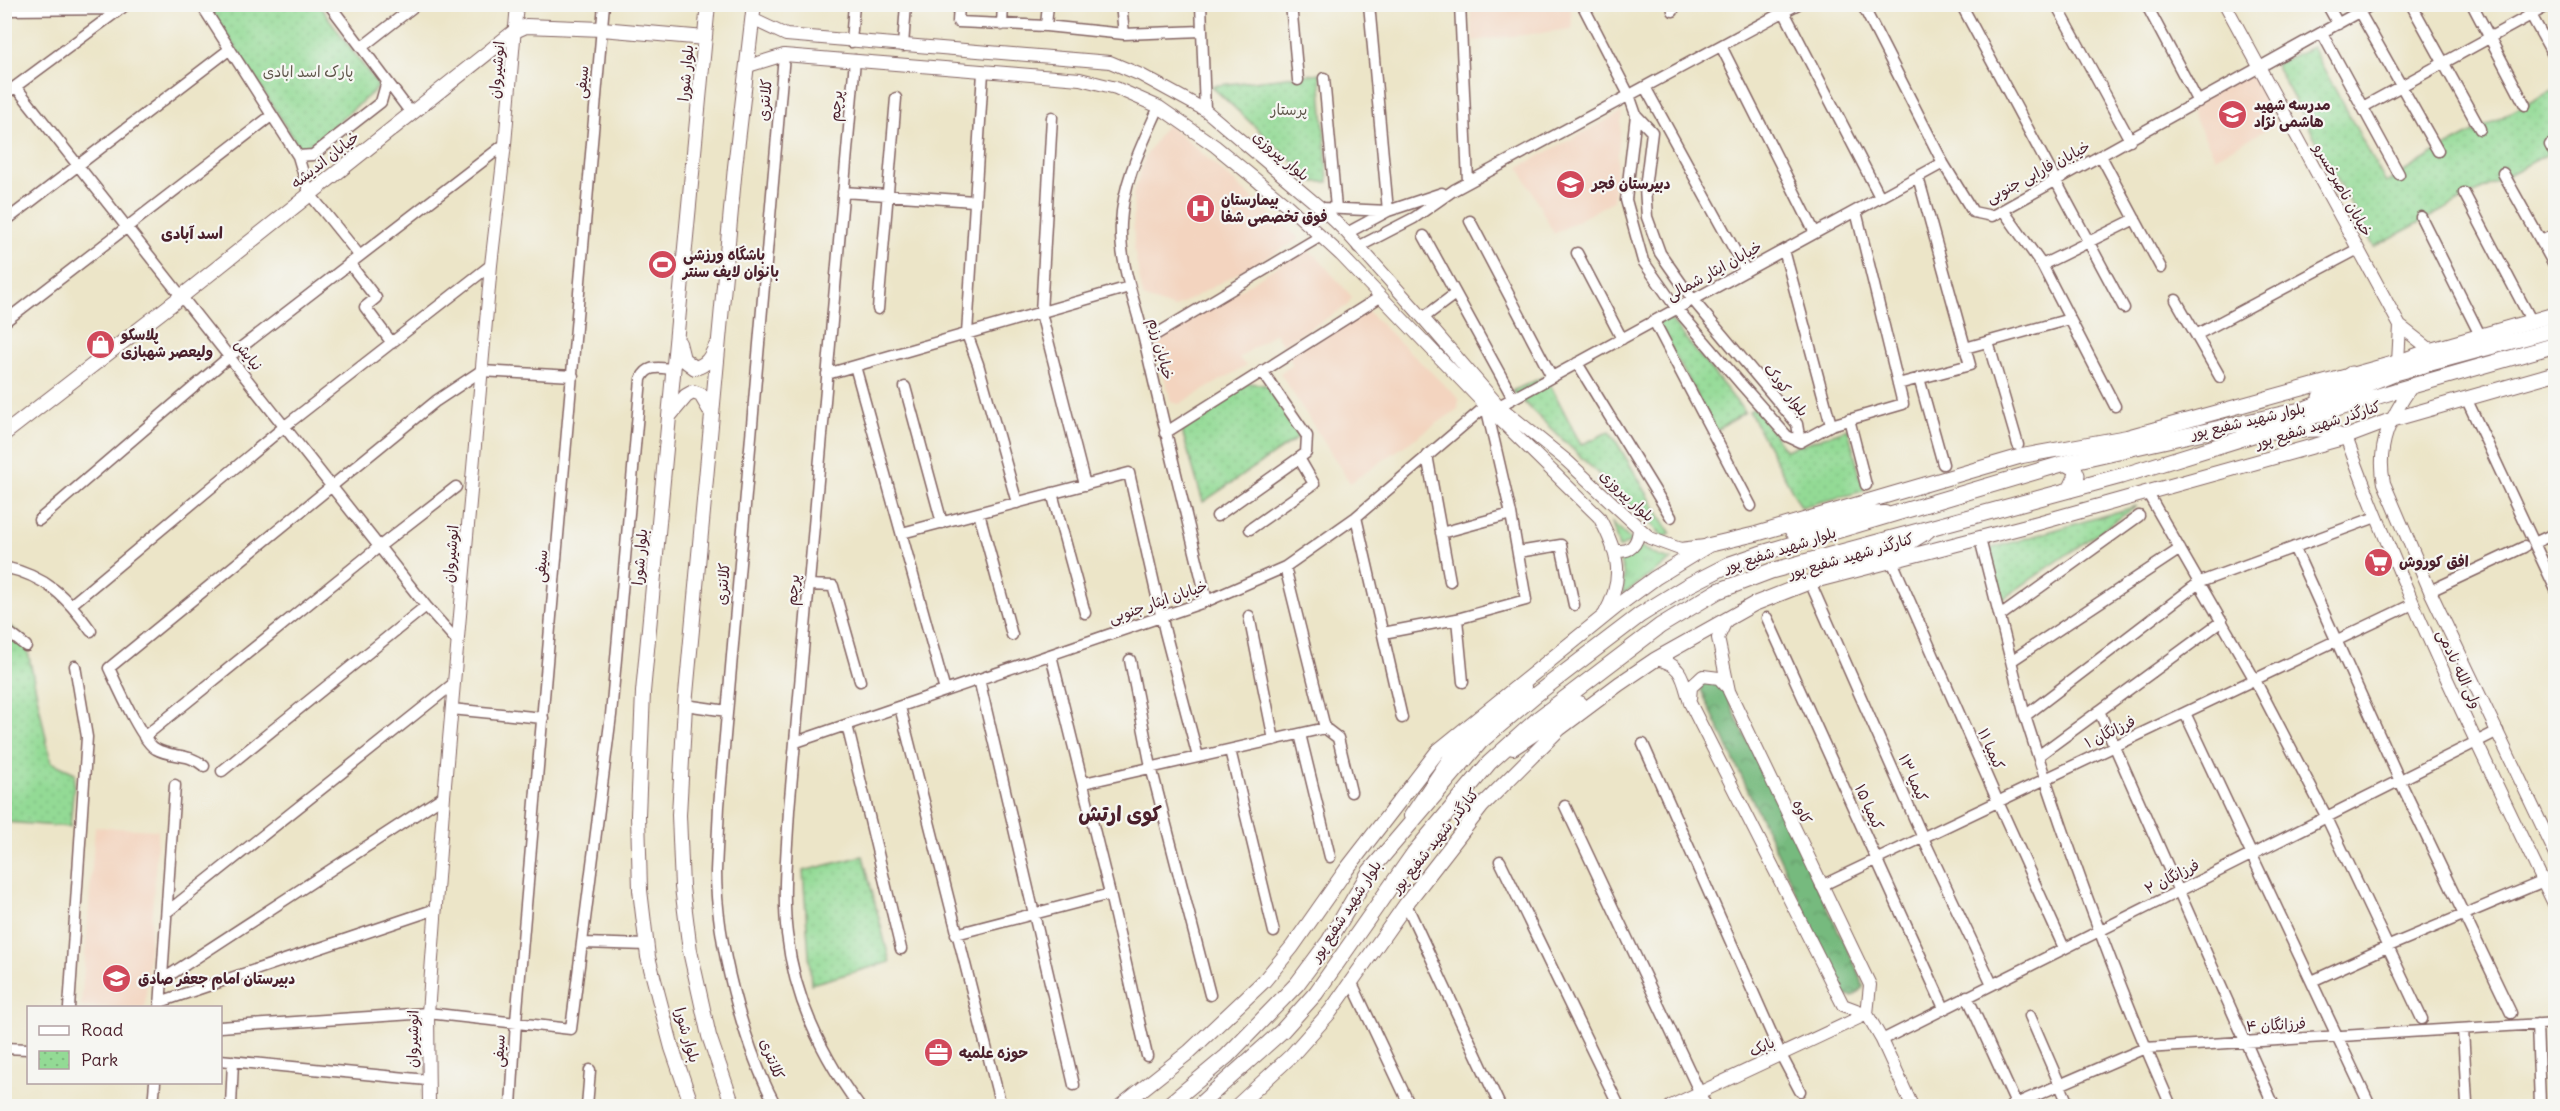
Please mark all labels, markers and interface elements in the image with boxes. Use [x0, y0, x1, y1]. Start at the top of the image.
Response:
street label: انوشیروان [485, 40, 509, 100]
street label: بلوار شورا [674, 44, 697, 102]
park label: پارک اسد ابادی [263, 62, 353, 82]
street label: سیفی [571, 65, 593, 99]
street label: کلانتری [753, 78, 776, 122]
street label: پرچم [825, 89, 849, 123]
place label: مدرسه شهید ه‍اشمی نژاد [2254, 95, 2331, 132]
school or university icon: مدرسه شهید ه‍اشمی نژاد [2217, 98, 2249, 130]
park label: پرستار [1270, 100, 1307, 120]
street label: بلوار پیروزی [1249, 126, 1313, 186]
street label: خیابان اندیشه [287, 127, 363, 192]
street label: خیابان فارابی جنوبی [1982, 136, 2094, 208]
street label: خیابان ناصرخسرو [2309, 139, 2377, 240]
school or university icon: دبیرستان فجر [1555, 168, 1587, 200]
place label: دبیرستان فجر [1590, 174, 1671, 193]
place label: بیمارستان فوق تخصصی شفا [1221, 190, 1328, 227]
hospital icon: بیمارستان فوق تخصصی شفا [1184, 193, 1216, 225]
district label: اسد آبادی [161, 223, 223, 243]
street label: خیابان ایثار شمالی [1663, 237, 1765, 305]
place label: باشگاه ورزشی بانوان لایف سنتر [681, 245, 779, 282]
sports icon: باشگاه ورزشی بانوان لایف سنتر [646, 248, 678, 280]
street label: خیابان رزم [1143, 316, 1178, 382]
place label: پلاسکو ولیعصر شهبازی [120, 325, 213, 361]
shop icon: پلاسکو ولیعصر شهبازی [84, 328, 116, 360]
street label: نیایش [230, 335, 267, 374]
street label: بلوار کودک [1760, 359, 1813, 420]
street label: کنارگذر شهید شفیع پور [2252, 396, 2383, 455]
street label: بلوار شهید شفیع پور [2188, 398, 2307, 445]
street label: بلوار پیروزی [1595, 465, 1659, 527]
street label: بلوار شهید شفیع پور [1720, 522, 1839, 579]
street label: انوشیروان [439, 524, 463, 584]
street label: بلوار شورا [628, 528, 651, 586]
street label: کنارگذر شهید شفیع پور [1785, 528, 1916, 585]
supermarket icon: افق کوروش [2362, 546, 2394, 578]
street label: سیفی [530, 549, 552, 583]
place label: افق کوروش [2399, 552, 2469, 572]
street label: کلانتری [711, 562, 734, 606]
street label: پرچم [782, 573, 806, 607]
street label: خیابان ایثار جنوبی [1106, 576, 1210, 628]
street label: ولی الله نادمی [2432, 626, 2486, 712]
street label: فرزانگان ۱ [2081, 711, 2138, 752]
street label: کیمیا ۱۱ [1974, 725, 2009, 772]
street label: کیمیا ۱۳ [1895, 751, 1932, 805]
street label: کیمیا ۱۵ [1851, 781, 1888, 833]
street label: کنارگذر شهید شفیع پور [1386, 784, 1484, 899]
street label: کاوه [1789, 796, 1816, 827]
district label: کوی ارتش [1078, 800, 1163, 827]
street label: فرزانگان ۲ [2141, 855, 2202, 898]
street label: بلوار شهید شفیع پور [1305, 857, 1387, 967]
school or university icon: دبیرستان امام جعفر صادق [101, 963, 133, 995]
place label: دبیرستان امام جعفر صادق [138, 969, 295, 990]
street label: بلوار شورا [671, 1005, 704, 1065]
legend [27, 1006, 222, 1084]
street label: انوشیروان [402, 1010, 424, 1068]
street label: فرزانگان ۴ [2245, 1013, 2307, 1036]
text: Road [81, 1018, 124, 1041]
street label: بابک [1746, 1032, 1778, 1061]
street label: سیفی [488, 1034, 510, 1068]
street label: کلانتری [756, 1036, 789, 1082]
office icon: حوزه علمیه [922, 1037, 954, 1069]
place label: حوزه علمیه [959, 1043, 1028, 1063]
text: Park [81, 1048, 118, 1071]

